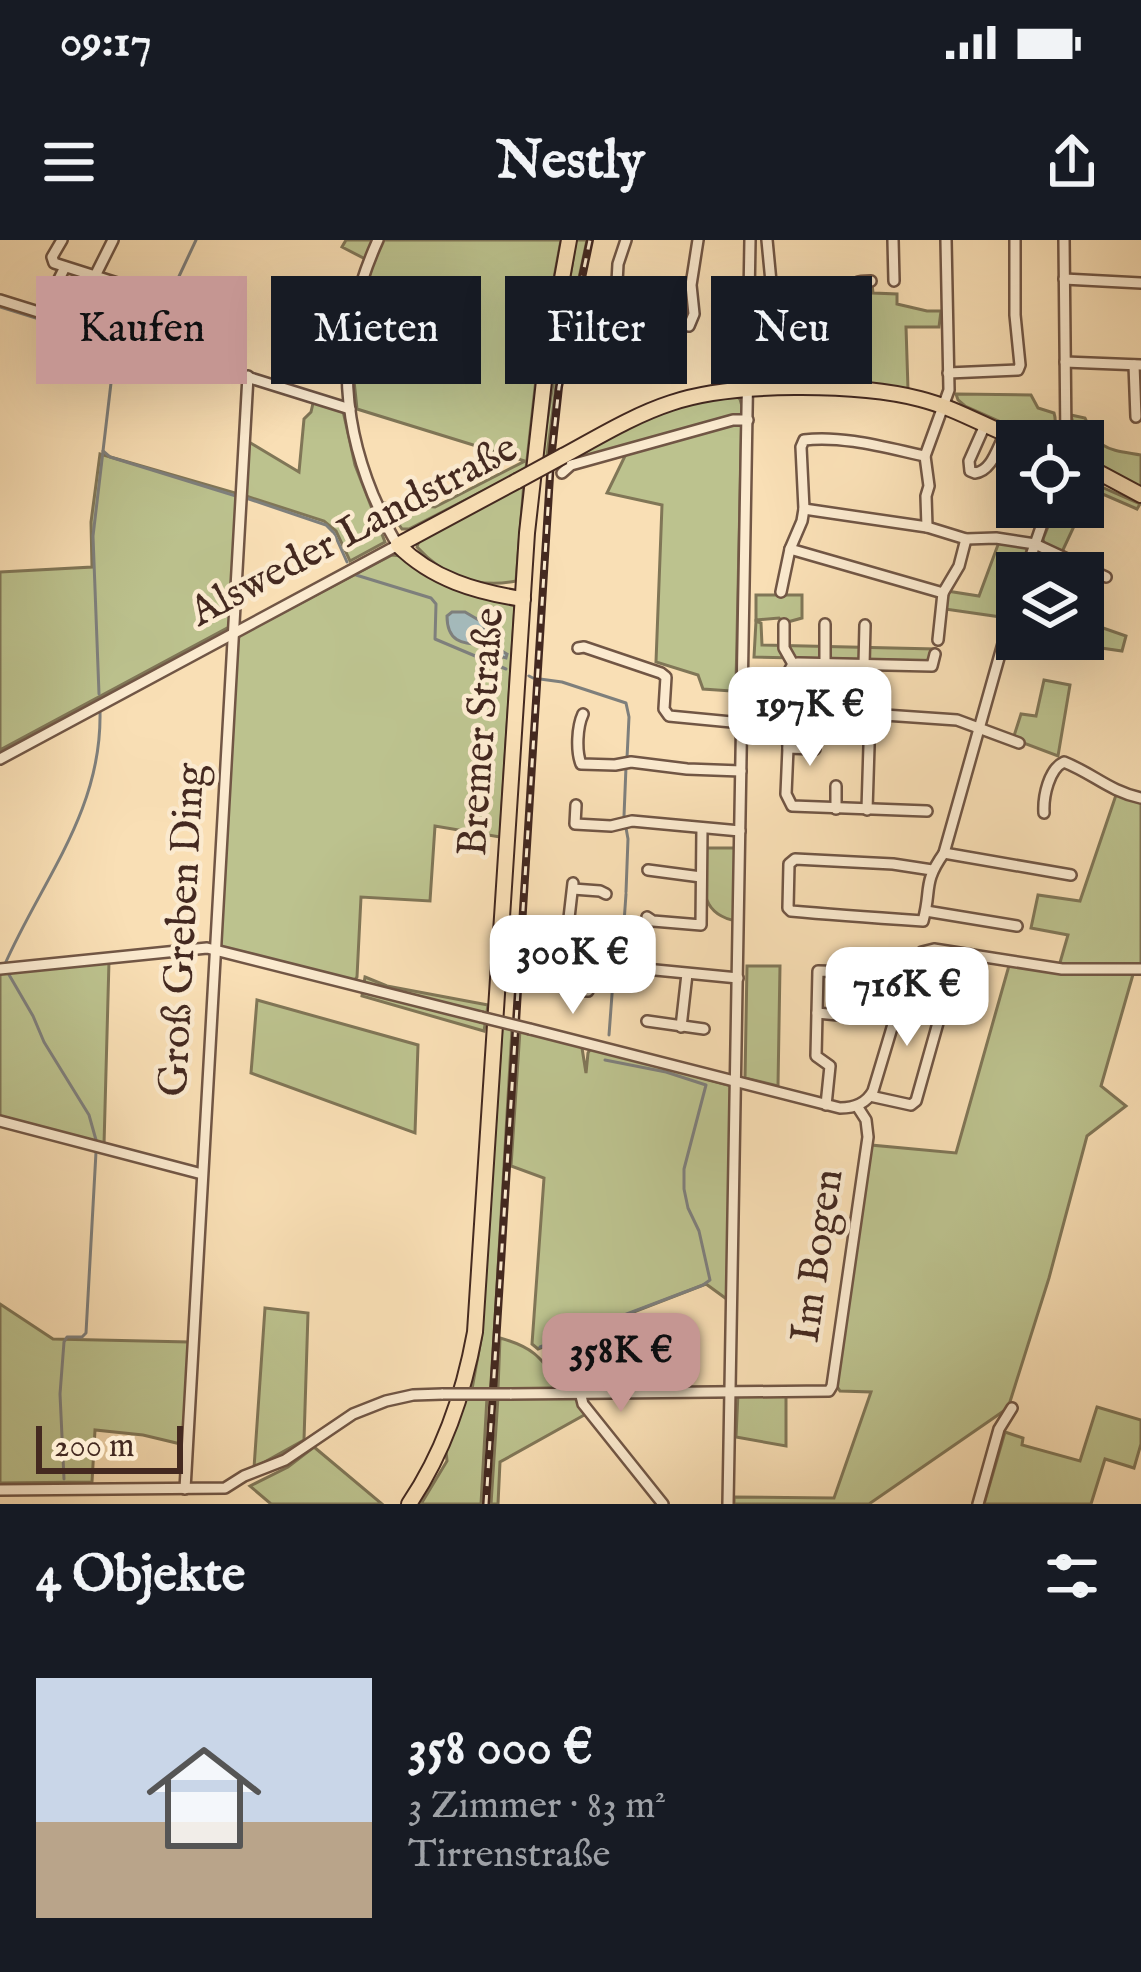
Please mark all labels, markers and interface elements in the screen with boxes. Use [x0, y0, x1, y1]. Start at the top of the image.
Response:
text: 09:17 [60, 14, 151, 71]
text: Nestly [496, 128, 645, 197]
icon: menu [36, 129, 102, 195]
icon: share [1039, 129, 1105, 195]
chip: Kaufen [36, 276, 247, 384]
chip: Mieten [271, 276, 481, 384]
chip: Filter [505, 276, 687, 384]
chip: Neu [711, 276, 872, 384]
map controls [996, 420, 1104, 660]
button: locate [996, 420, 1104, 528]
street label: Alsweder Landstraße [180, 422, 527, 640]
button: layers [996, 552, 1104, 660]
street label: Bremer Straße [447, 606, 517, 858]
pin: 197K € [712, 667, 908, 769]
text: 197K € [755, 681, 865, 730]
street label: Groß Greben Ding [148, 761, 218, 1098]
pin: 300K € [475, 915, 671, 1017]
text: 300K € [517, 929, 629, 978]
pin: 716K € [809, 947, 1005, 1049]
text: 716K € [853, 961, 961, 1010]
street label: Im Bogen [780, 1166, 856, 1346]
pin: 358K € [523, 1313, 719, 1415]
text: 358K € [569, 1327, 673, 1376]
scale bar [36, 1420, 183, 1473]
text: 200 m [54, 1426, 135, 1468]
icon: filters [1039, 1543, 1105, 1609]
text: 4 Objekte [36, 1544, 245, 1609]
text: 358 000 € [408, 1717, 593, 1782]
icon: home [132, 1726, 276, 1870]
text: 3 Zimmer · 83 m² [408, 1782, 666, 1831]
text: Tirrenstraße [408, 1831, 610, 1880]

